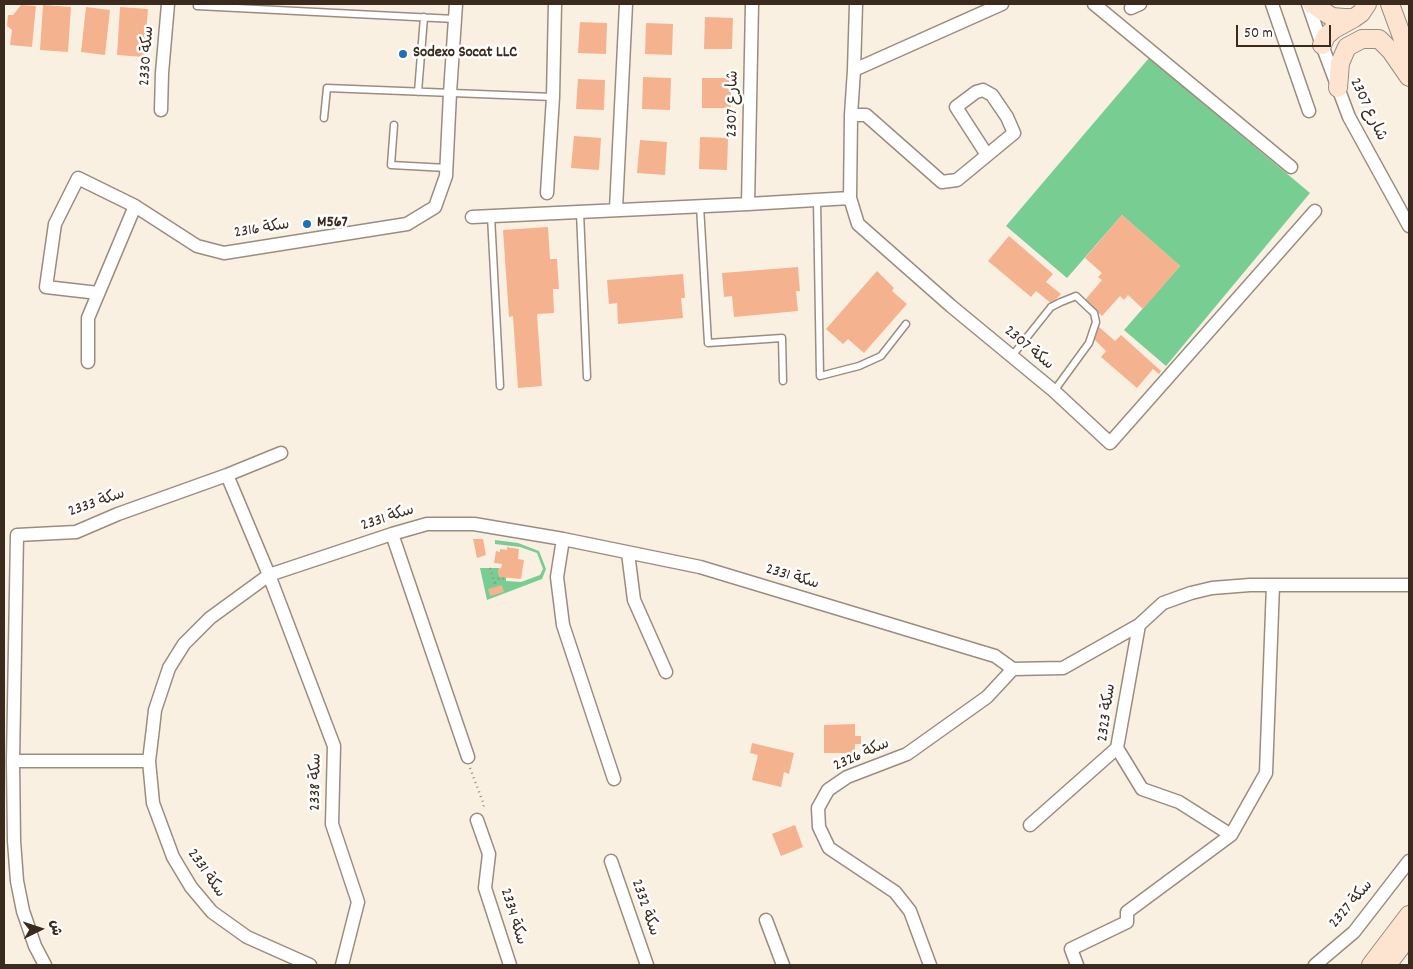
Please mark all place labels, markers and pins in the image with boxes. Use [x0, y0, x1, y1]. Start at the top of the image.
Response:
place label: Sodexo Socat LLC [413, 44, 517, 64]
marker: Sodexo Socat LLC [397, 48, 409, 60]
place label: M567 [317, 214, 348, 234]
marker: M567 [301, 218, 313, 230]

